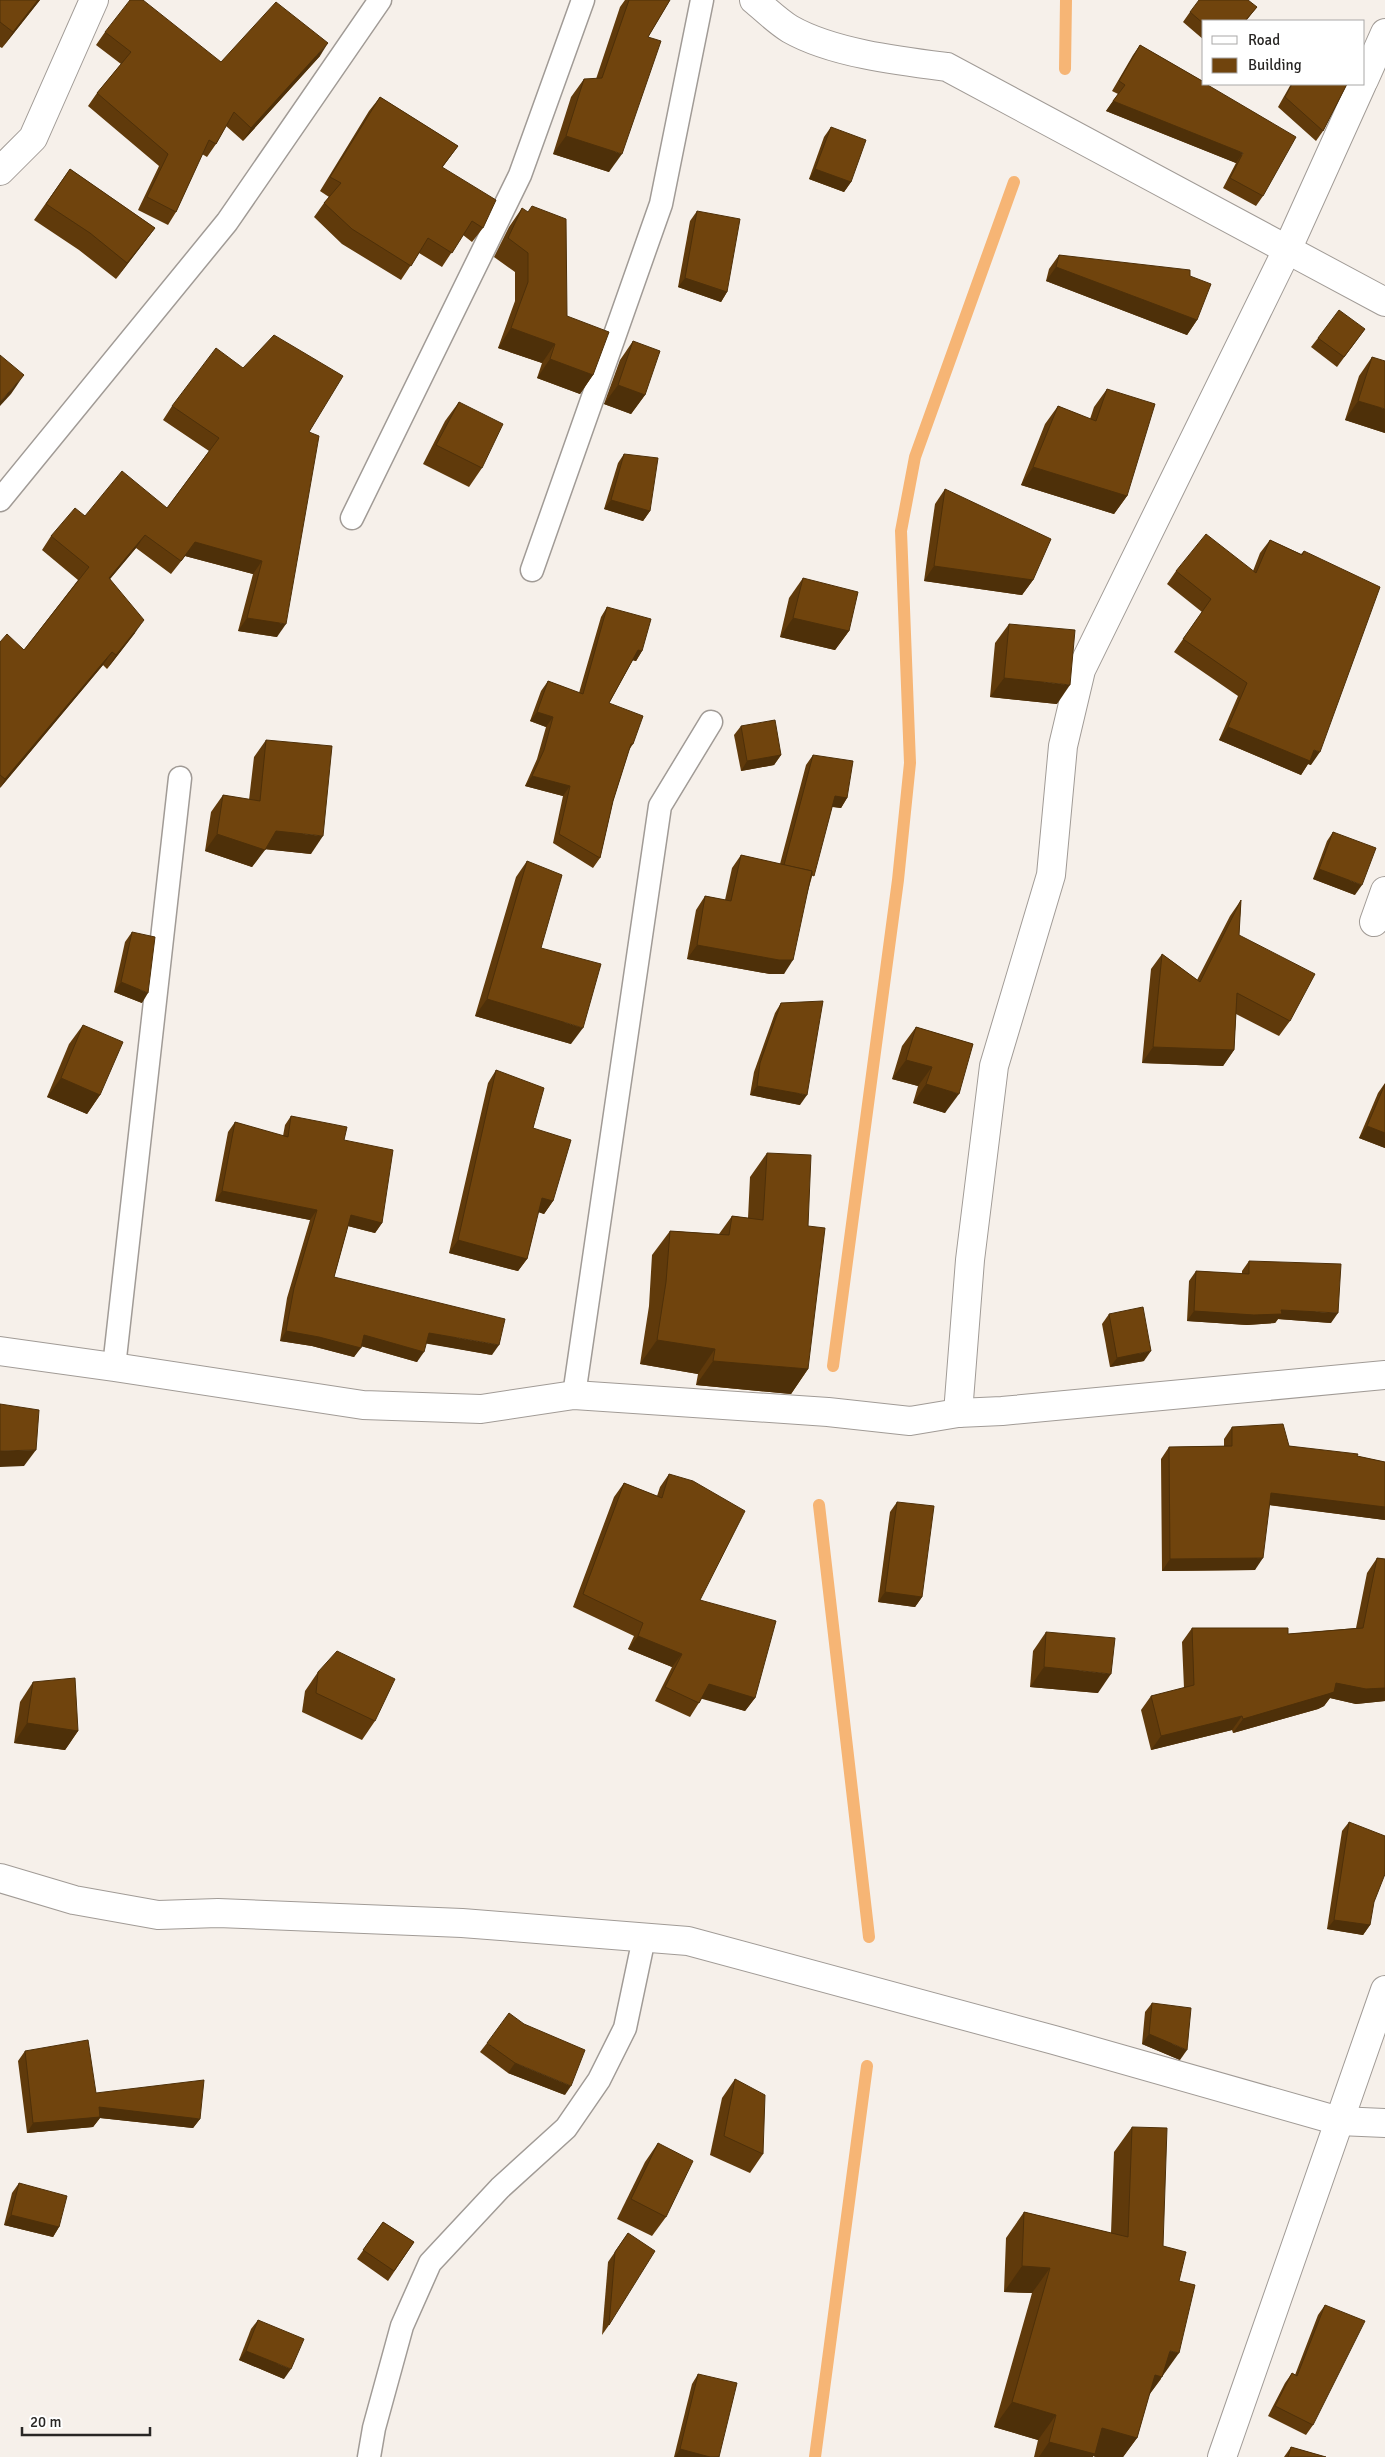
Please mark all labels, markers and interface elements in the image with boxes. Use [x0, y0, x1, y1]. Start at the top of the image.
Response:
legend [1202, 20, 1365, 85]
text: Road [1248, 31, 1280, 49]
text: Building [1248, 56, 1302, 74]
scale bar [22, 2404, 150, 2436]
text: 20 m [30, 2413, 61, 2431]

